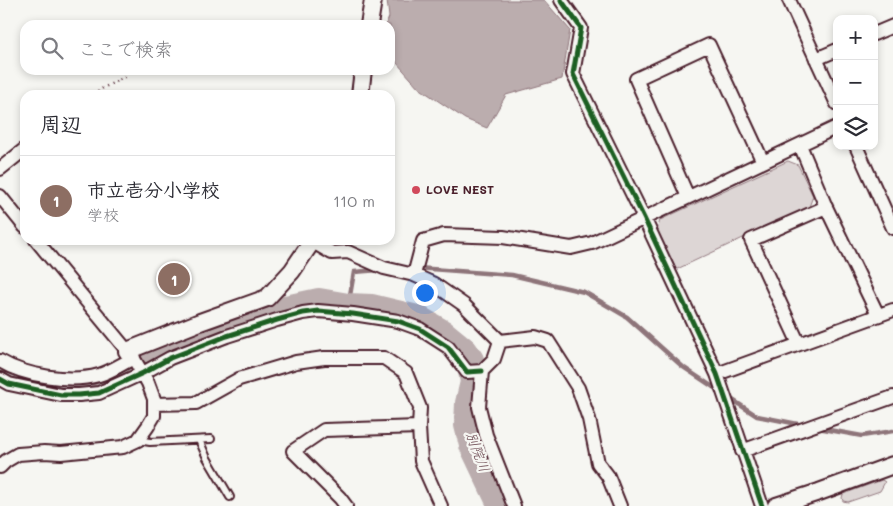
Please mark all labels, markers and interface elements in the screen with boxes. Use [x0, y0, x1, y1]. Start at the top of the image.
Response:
map controls [833, 15, 878, 150]
button: + [833, 15, 878, 60]
search box [20, 20, 395, 75]
icon: search [38, 34, 66, 62]
text: ここで検索 [78, 36, 173, 61]
button: − [833, 60, 878, 105]
button: layers [833, 105, 878, 150]
text: 周辺 [40, 110, 82, 137]
text: 市立壱分小学校 [87, 177, 220, 202]
place label: LOVE NEST [426, 181, 494, 197]
marker: LOVE NEST [410, 184, 422, 196]
text: 1 [52, 190, 60, 211]
text: 110 m [333, 190, 375, 211]
text: 学校 [87, 204, 119, 225]
pin: 1 [158, 260, 190, 298]
your location [412, 280, 438, 306]
water label: 別院川 [462, 429, 495, 475]

